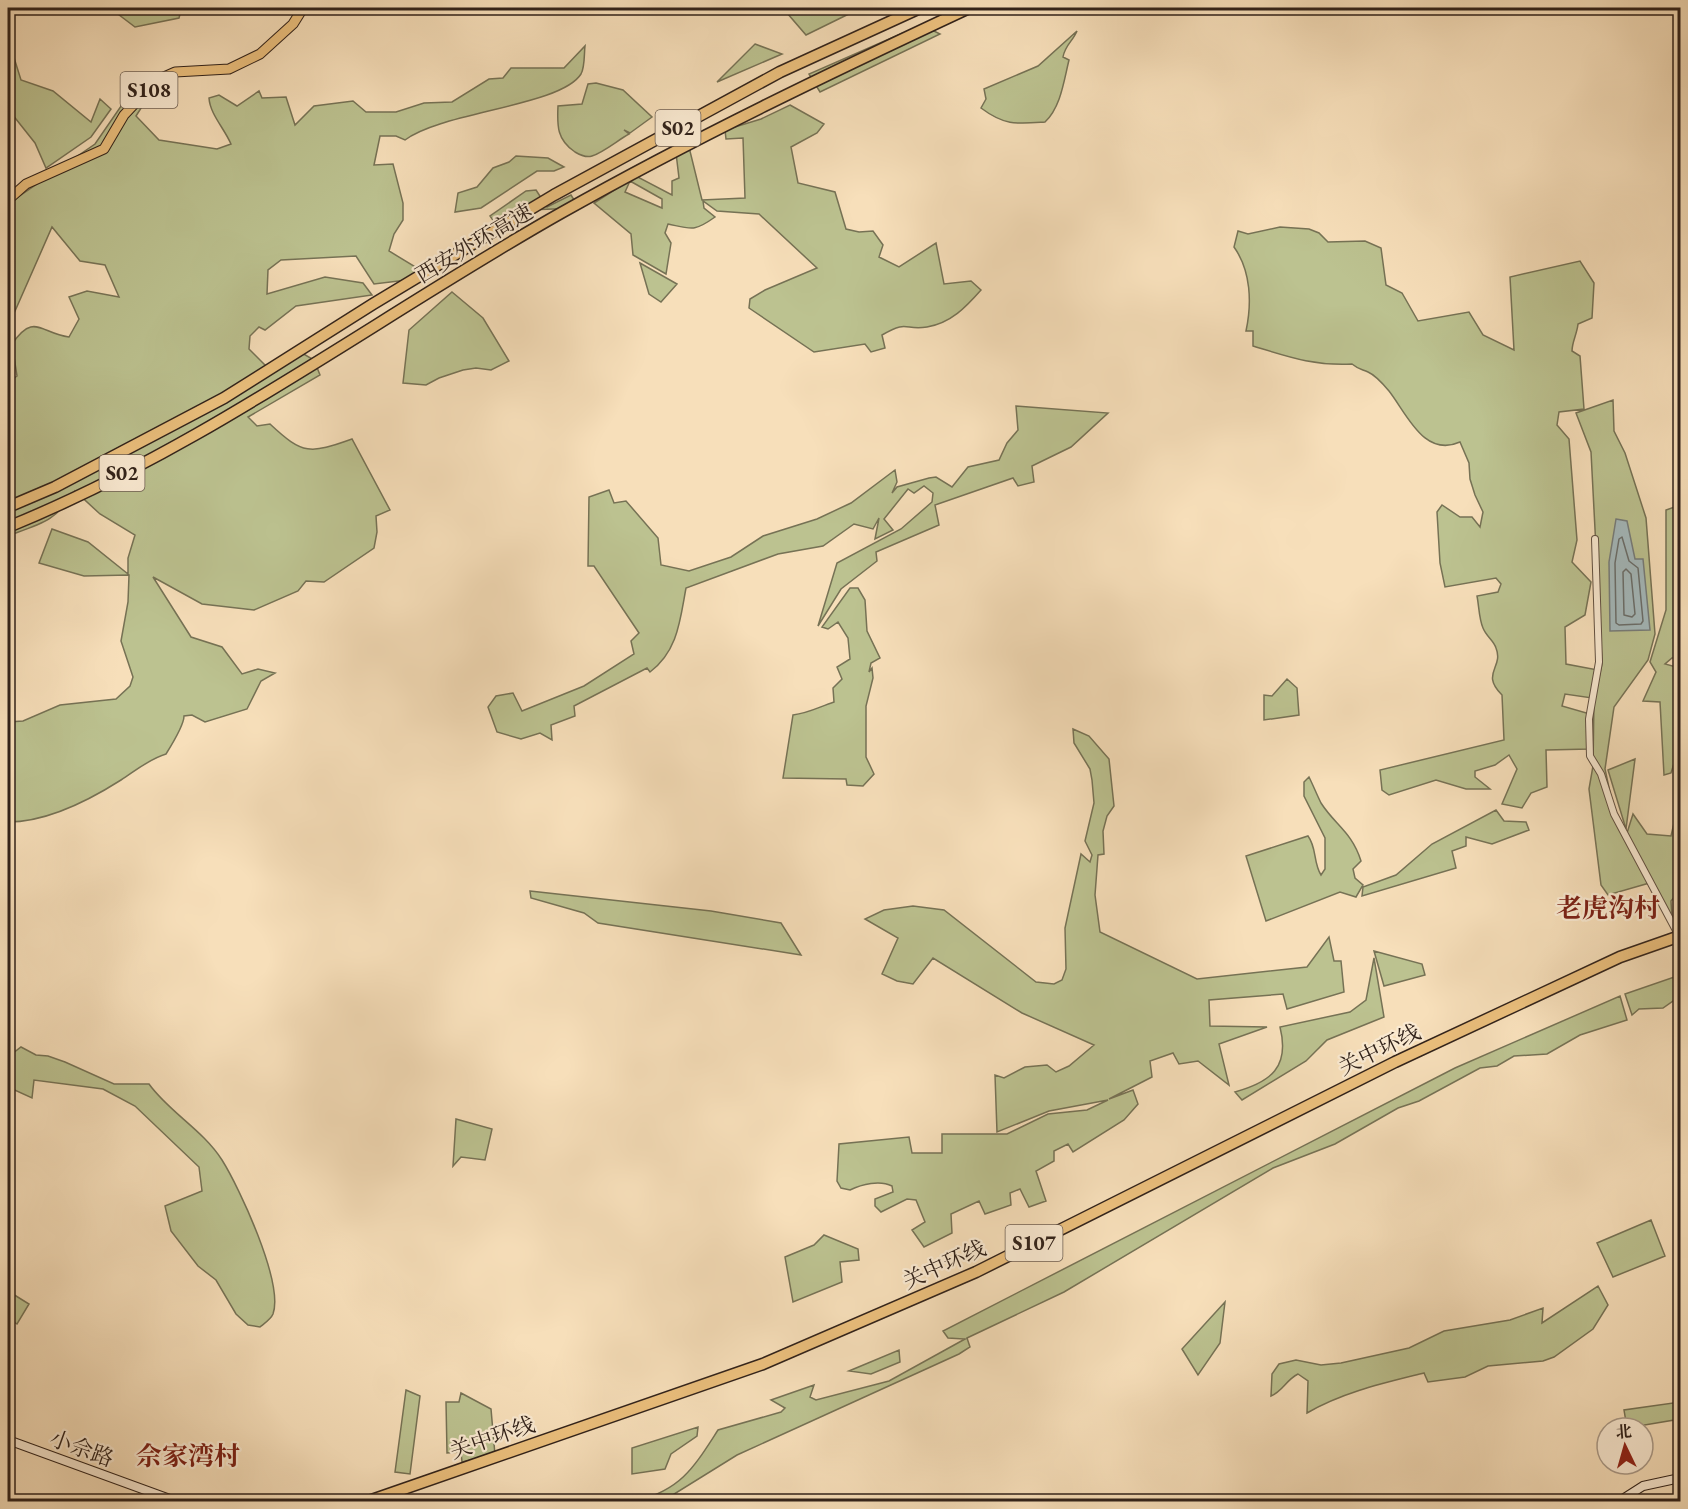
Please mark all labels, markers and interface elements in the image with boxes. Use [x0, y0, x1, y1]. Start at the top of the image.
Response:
road number: S108 [120, 72, 178, 108]
road number: S02 [656, 110, 700, 146]
street label: 西安外环高速 [410, 197, 538, 290]
road number: S02 [100, 455, 144, 491]
district label: 老虎沟村 [1556, 891, 1660, 925]
street label: 关中环线 [1333, 1017, 1425, 1082]
road number: S107 [1006, 1225, 1062, 1261]
street label: 关中环线 [898, 1233, 990, 1296]
street label: 关中环线 [446, 1409, 538, 1466]
north arrow [1595, 1416, 1655, 1476]
text: 北 [1615, 1420, 1633, 1443]
street label: 小佘路 [46, 1424, 118, 1473]
district label: 佘家湾村 [136, 1439, 240, 1473]

